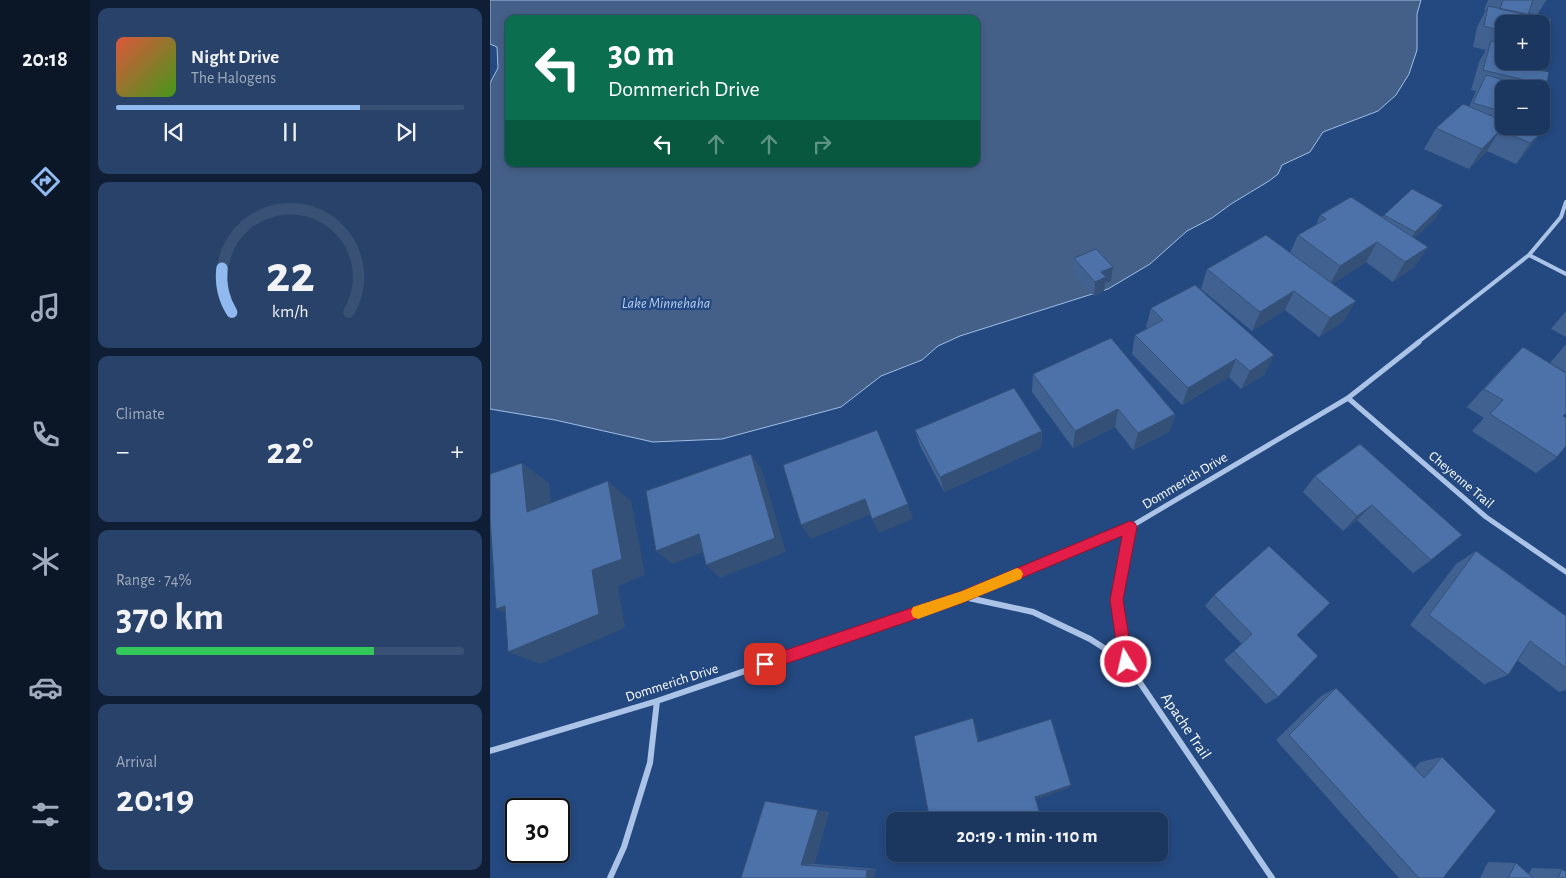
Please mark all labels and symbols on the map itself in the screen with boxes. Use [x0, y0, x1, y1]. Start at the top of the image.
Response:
water label: Lake Minnehaha [622, 296, 710, 311]
street label: Cheyenne Trail [1426, 449, 1496, 511]
street label: Dommerich Drive [1140, 450, 1230, 512]
position arrow [1099, 635, 1151, 687]
pin [744, 643, 786, 685]
street label: Dommerich Drive [624, 661, 720, 705]
street label: Apache Trail [1158, 690, 1214, 762]
speed limit sign: 30 [505, 798, 570, 863]

